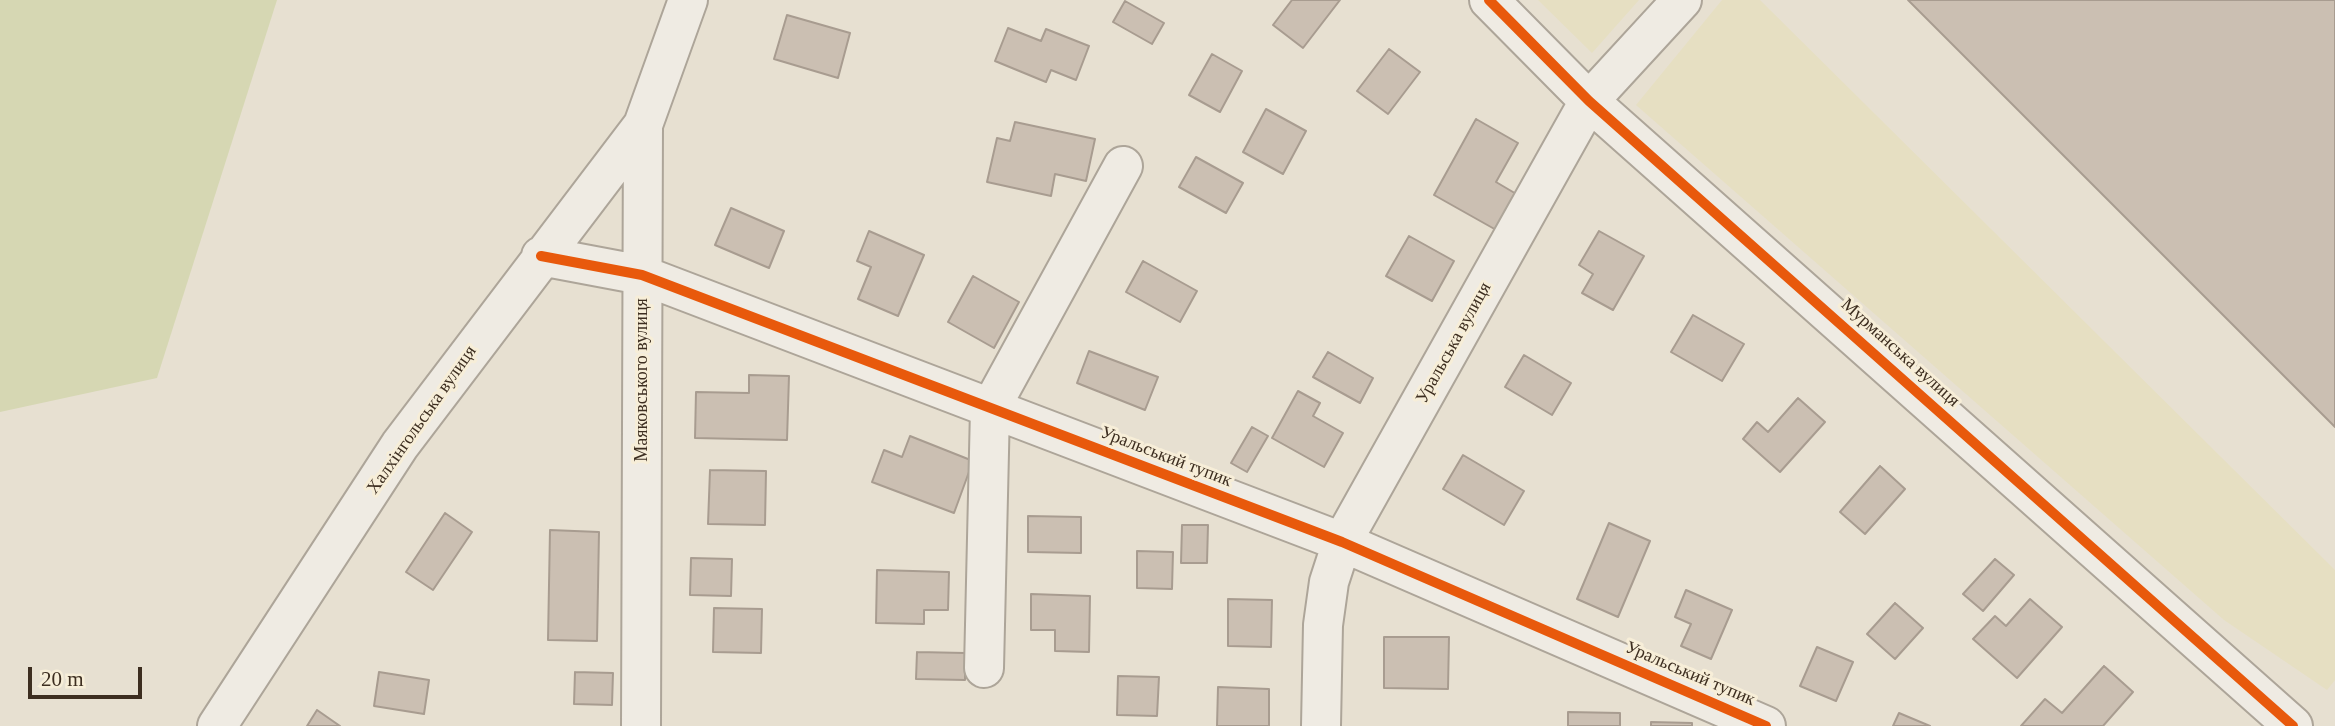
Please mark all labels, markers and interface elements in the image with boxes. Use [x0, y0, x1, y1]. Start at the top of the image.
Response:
street label: Уральська вулиця [1412, 279, 1496, 407]
street label: Мурманська вулиця [1836, 294, 1964, 412]
street label: Маяковського вулиця [631, 298, 653, 462]
street label: Халхінгольська вулиця [363, 342, 481, 498]
street label: Уральський тупик [1097, 422, 1235, 492]
street label: Уральський тупик [1622, 637, 1758, 711]
scale bar [32, 652, 145, 696]
text: 20 m [41, 667, 84, 691]

